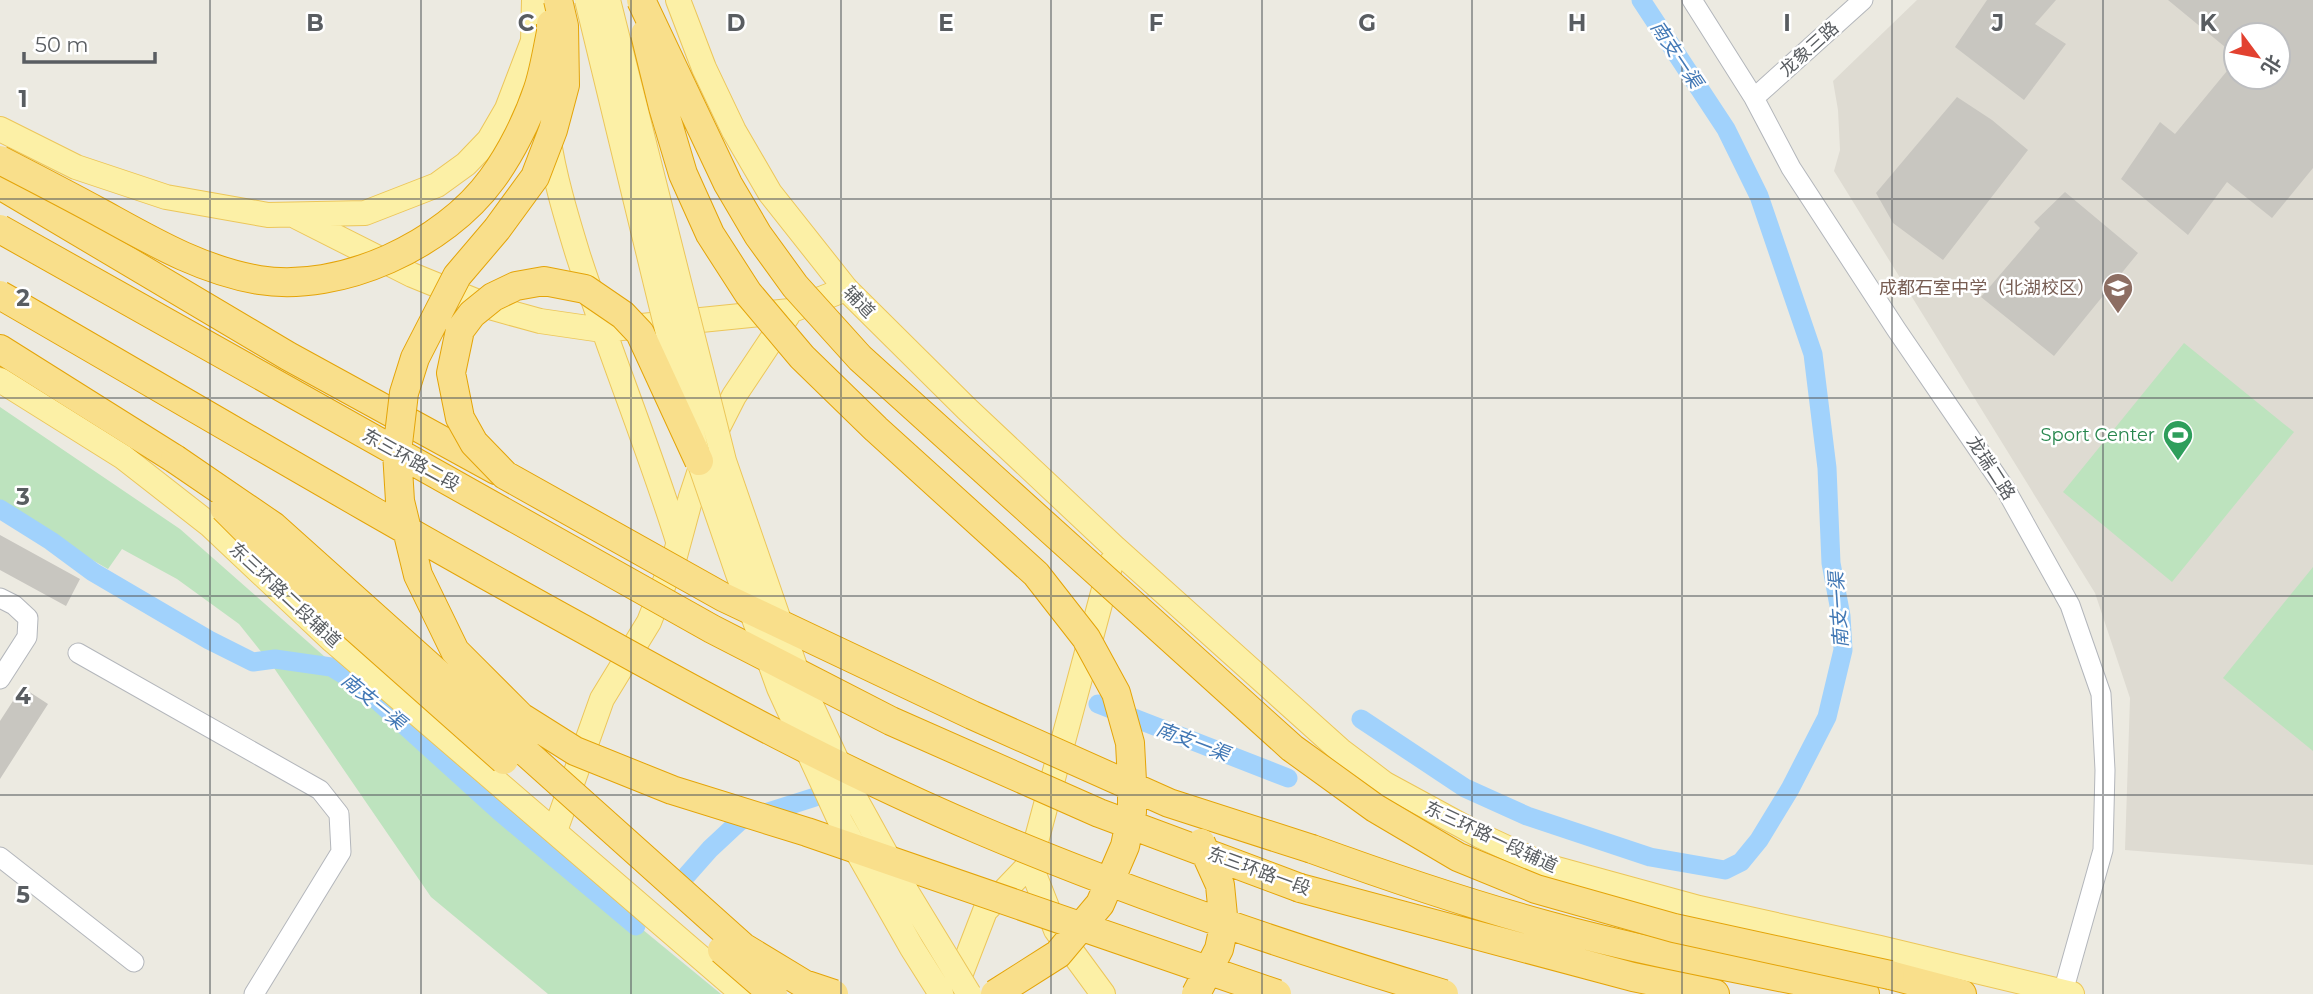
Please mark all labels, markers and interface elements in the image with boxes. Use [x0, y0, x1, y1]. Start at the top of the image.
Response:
text: B [306, 9, 324, 37]
text: C [518, 9, 535, 37]
text: D [727, 9, 746, 37]
text: E [938, 9, 954, 37]
text: F [1149, 9, 1164, 37]
text: G [1358, 9, 1376, 37]
text: H [1568, 9, 1586, 37]
text: I [1783, 9, 1791, 37]
text: J [1991, 9, 2004, 37]
text: K [2199, 9, 2217, 37]
water label: 南支一渠 [1646, 16, 1709, 95]
street label: 龙象三路 [1775, 17, 1843, 81]
scale bar [24, 21, 156, 65]
north arrow [2222, 21, 2292, 91]
text: 50 m [35, 32, 89, 57]
text: 北 [2256, 51, 2286, 79]
text: 1 [18, 85, 28, 113]
school or university icon: 成都石室中学（北湖校区） [2101, 271, 2135, 315]
place label: 成都石室中学（北湖校区） [1879, 277, 2095, 299]
street label: 辅道 [839, 281, 879, 323]
text: 2 [16, 284, 30, 312]
sports icon: Sport Center [2161, 418, 2195, 462]
street label: 东三环路二段 [358, 424, 464, 496]
place label: Sport Center [2040, 424, 2155, 446]
street label: 龙瑞二路 [1962, 432, 2020, 504]
text: 3 [15, 483, 30, 511]
street label: 东三环路二段辅道 [225, 538, 345, 652]
water label: 南支一渠 [1824, 568, 1853, 649]
water label: 南支一渠 [337, 669, 413, 736]
text: 4 [15, 682, 31, 710]
water label: 南支一渠 [1153, 717, 1235, 767]
street label: 东三环路一段辅道 [1421, 797, 1561, 877]
street label: 东三环路一段 [1204, 842, 1314, 900]
text: 5 [16, 881, 30, 909]

